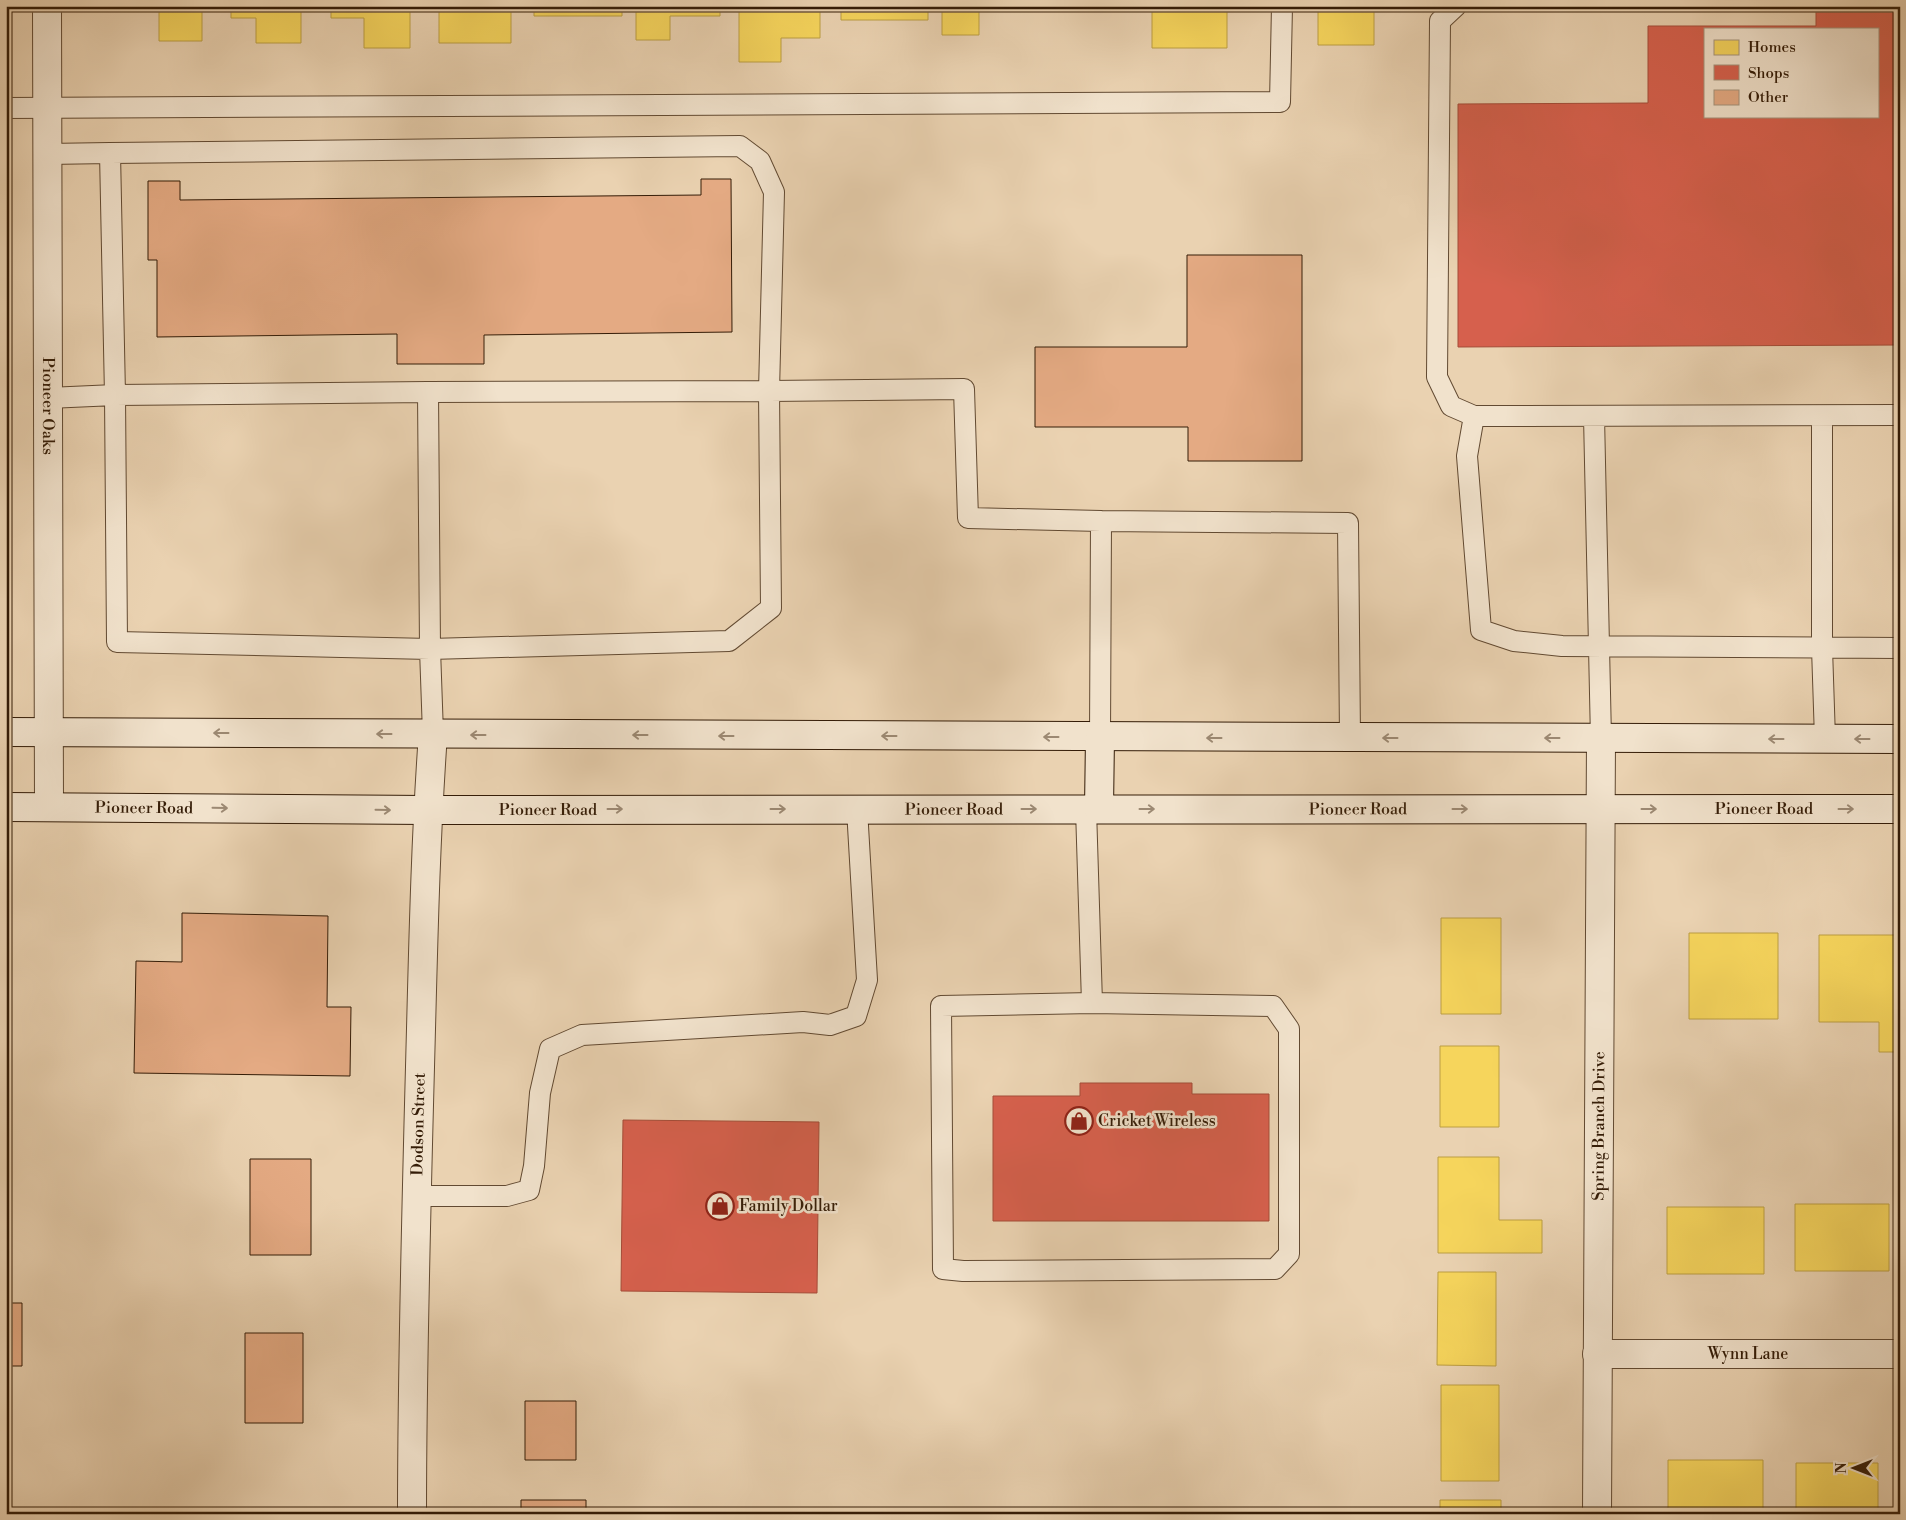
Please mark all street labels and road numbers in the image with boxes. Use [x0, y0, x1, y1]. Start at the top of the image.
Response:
street label: Pioneer Oaks [38, 357, 58, 455]
street label: Pioneer Road [95, 798, 193, 818]
street label: Pioneer Road [1309, 799, 1407, 819]
street label: Pioneer Road [1715, 799, 1813, 819]
street label: Pioneer Road [499, 800, 597, 820]
street label: Pioneer Road [905, 800, 1003, 820]
street label: Spring Branch Drive [1589, 1051, 1609, 1201]
street label: Dodson Street [407, 1072, 430, 1176]
street label: Wynn Lane [1707, 1344, 1788, 1364]

